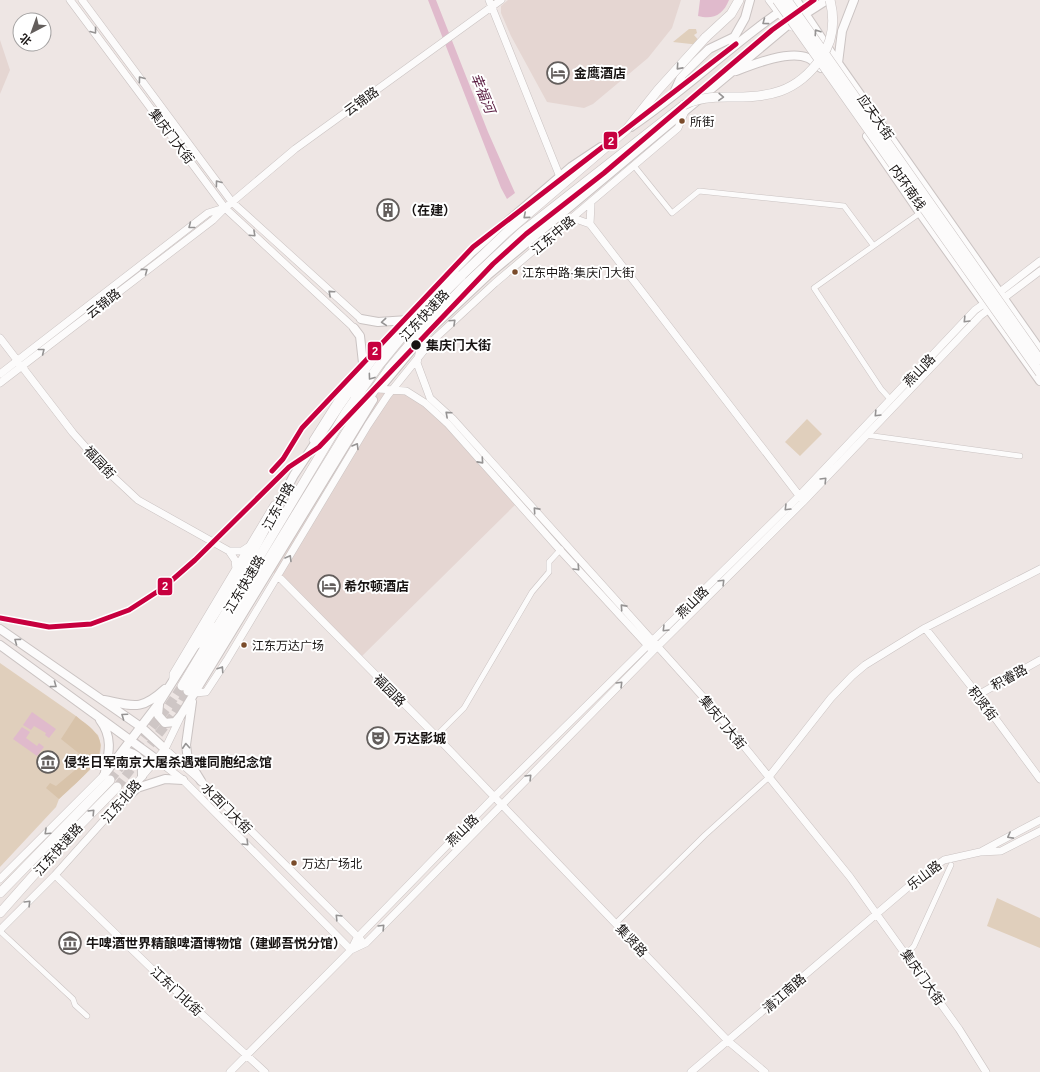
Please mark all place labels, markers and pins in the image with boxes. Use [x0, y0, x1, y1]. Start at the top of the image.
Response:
hotel icon: 金鹰酒店 [545, 60, 571, 86]
place label: 金鹰酒店 [574, 66, 626, 81]
place label: 所街 [690, 115, 714, 129]
marker: 所街 [677, 116, 687, 126]
building icon: （在建） [375, 197, 401, 223]
place label: （在建） [404, 203, 456, 218]
place label: 江东中路·集庆门大街 [522, 266, 634, 280]
marker: 江东中路·集庆门大街 [510, 267, 520, 277]
marker: 集庆门大街 [409, 338, 423, 352]
place label: 集庆门大街 [426, 338, 491, 353]
hotel icon: 希尔顿酒店 [316, 573, 342, 599]
place label: 希尔顿酒店 [344, 579, 409, 594]
place label: 江东万达广场 [252, 639, 324, 653]
marker: 江东万达广场 [239, 640, 249, 650]
theatre icon: 万达影城 [365, 725, 391, 751]
place label: 万达影城 [394, 731, 446, 746]
museum icon: 侵华日军南京大屠杀遇难同胞纪念馆 [35, 749, 61, 775]
place label: 侵华日军南京大屠杀遇难同胞纪念馆 [64, 755, 272, 770]
place label: 万达广场北 [302, 857, 362, 871]
marker: 万达广场北 [289, 858, 299, 868]
museum icon: 牛啤酒世界精酿啤酒博物馆（建邺吾悦分馆） [57, 930, 83, 956]
place label: 牛啤酒世界精酿啤酒博物馆（建邺吾悦分馆） [86, 936, 346, 951]

